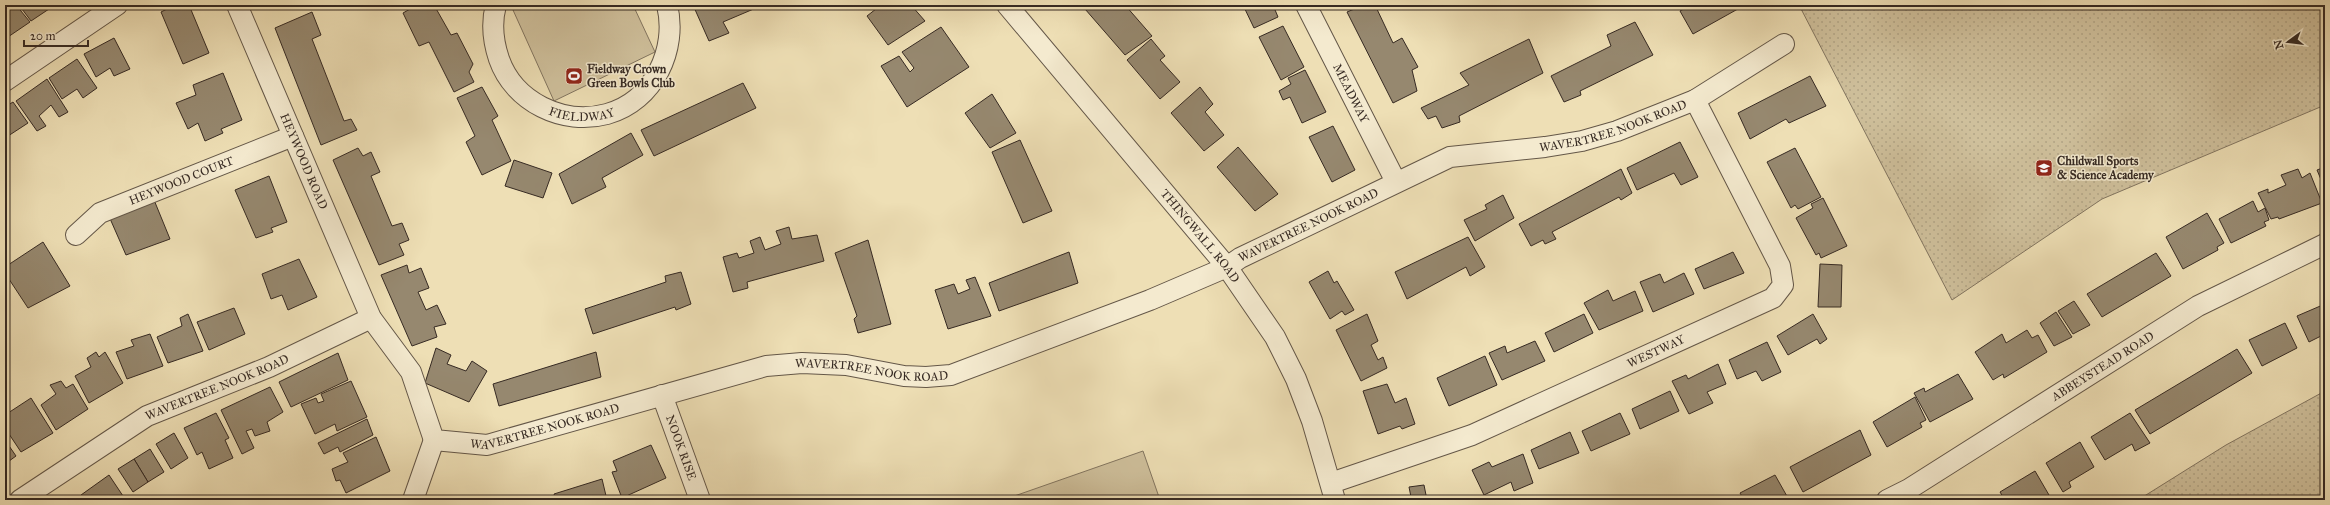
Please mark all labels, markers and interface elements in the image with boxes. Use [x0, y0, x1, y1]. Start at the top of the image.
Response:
scale bar [24, 22, 88, 48]
north arrow [2268, 22, 2308, 62]
text: 20 m [30, 29, 56, 43]
text: N [2271, 38, 2286, 51]
street label: MEADWAY [1330, 61, 1372, 126]
place label: Fieldway Crown Green Bowls Club [587, 62, 675, 90]
sports icon: Fieldway Crown Green Bowls Club [564, 66, 584, 86]
street label: WAVERTREE NOOK ROAD [1539, 97, 1689, 155]
street label: FIELDWAY [547, 104, 617, 124]
street label: HEYWOOD ROAD [277, 111, 331, 211]
street label: HEYWOOD COURT [127, 153, 236, 208]
place label: Childwall Sports & Science Academy [2057, 154, 2155, 183]
school or university icon: Childwall Sports & Science Academy [2034, 158, 2054, 178]
street label: WAVERTREE NOOK ROAD [1236, 185, 1381, 265]
street label: THINGWALL ROAD [1158, 186, 1243, 285]
street label: ABBEYSTEAD ROAD [2048, 329, 2157, 404]
street label: WESTWAY [1625, 332, 1687, 370]
street label: WAVERTREE NOOK ROAD [143, 351, 291, 423]
street label: WAVERTREE NOOK ROAD [795, 356, 949, 384]
street label: WAVERTREE NOOK ROAD [470, 401, 621, 452]
street label: NOOK RISE [663, 413, 699, 483]

